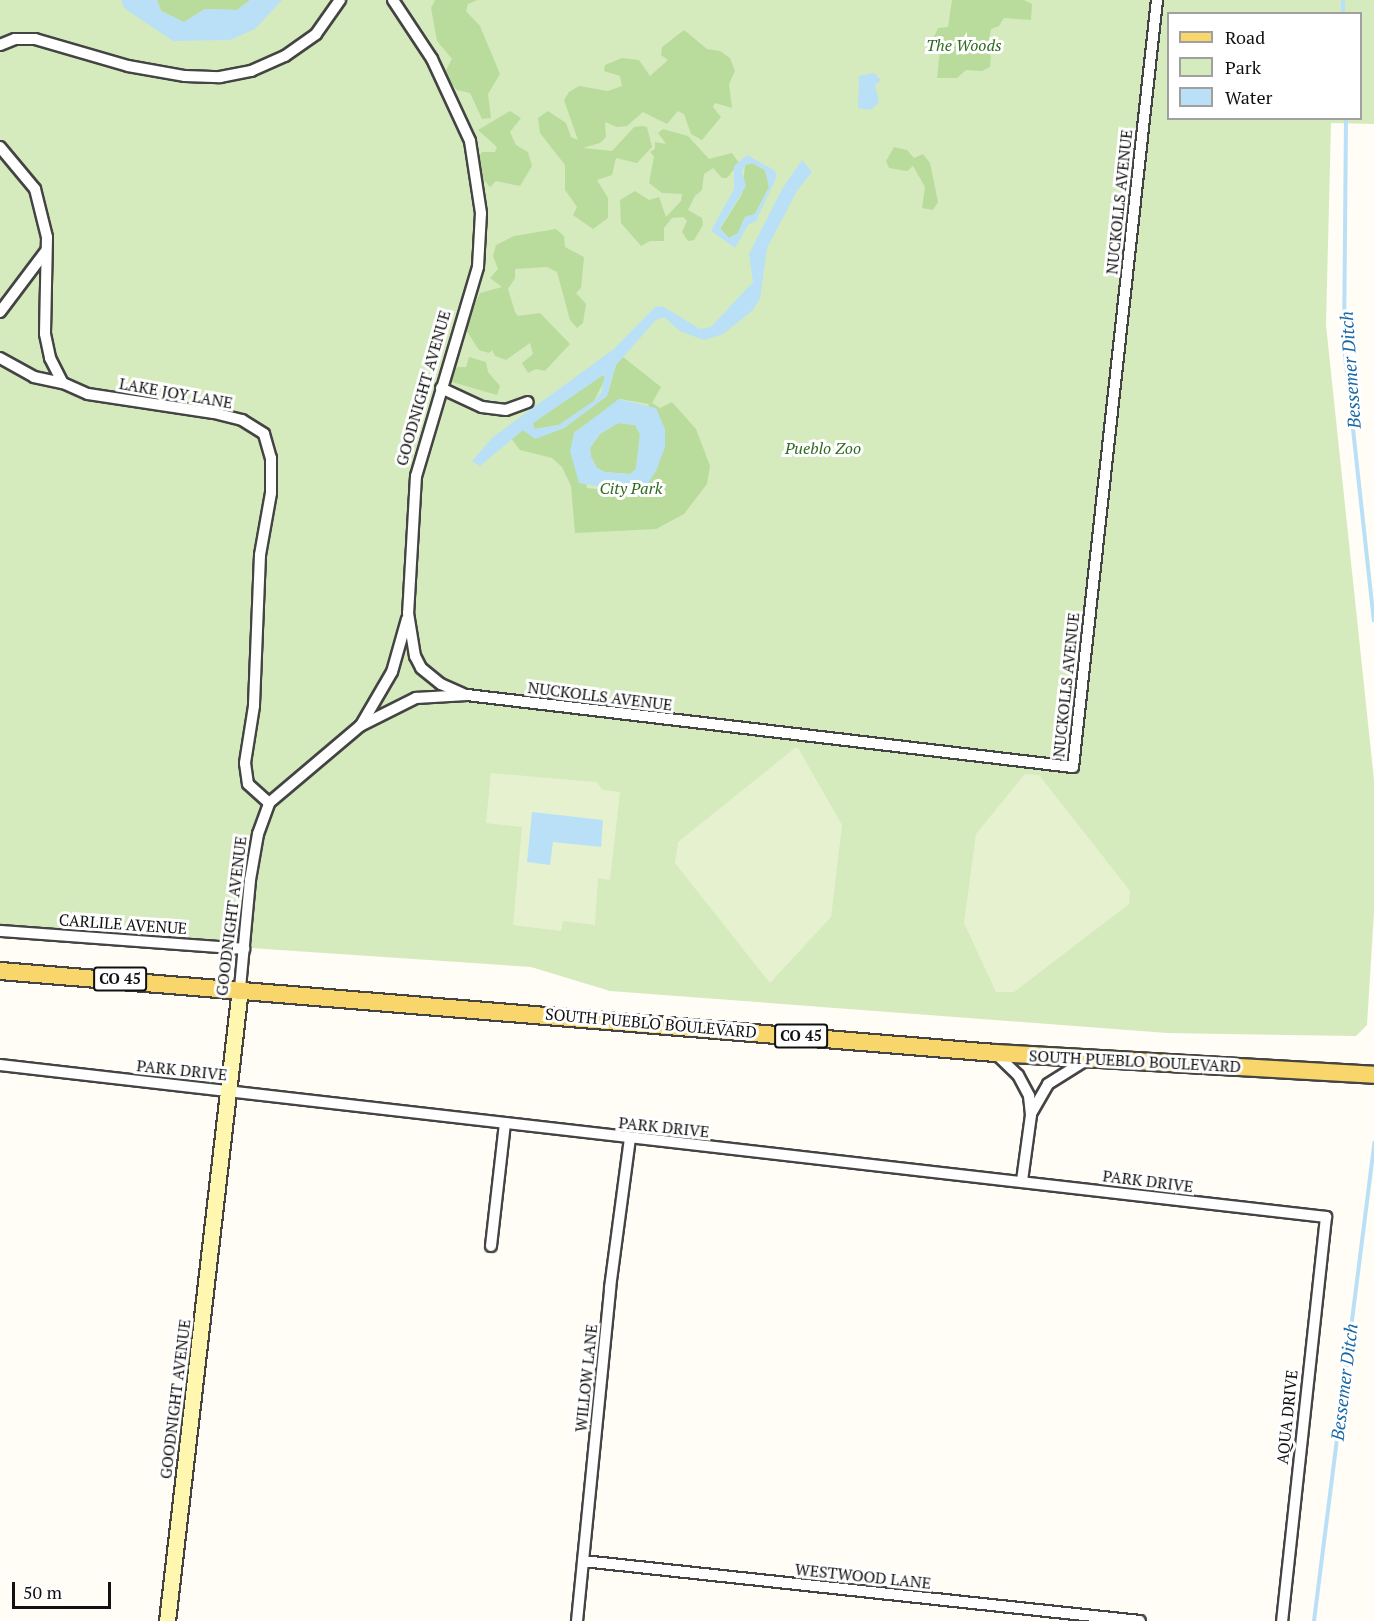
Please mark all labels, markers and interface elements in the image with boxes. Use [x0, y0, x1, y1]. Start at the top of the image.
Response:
legend [1167, 12, 1362, 120]
text: Road [1225, 25, 1265, 49]
park label: The Woods [926, 35, 1002, 55]
text: Park [1225, 55, 1261, 79]
text: Water [1225, 85, 1272, 109]
street label: NUCKOLLS AVENUE [1102, 129, 1136, 275]
street label: GOODNIGHT AVENUE [392, 308, 454, 468]
water label: Bessemer Ditch [1335, 311, 1365, 429]
street label: LAKE JOY LANE [118, 374, 234, 412]
park label: Pueblo Zoo [785, 438, 861, 458]
park label: City Park [600, 478, 662, 498]
street label: NUCKOLLS AVENUE [1049, 612, 1083, 758]
street label: NUCKOLLS AVENUE [526, 678, 674, 714]
street label: GOODNIGHT AVENUE [212, 835, 250, 997]
street label: CARLILE AVENUE [58, 910, 188, 938]
road number: CO 45 [93, 967, 147, 991]
street label: SOUTH PUEBLO BOULEVARD [544, 1004, 758, 1042]
road number: CO 45 [774, 1024, 828, 1048]
street label: SOUTH PUEBLO BOULEVARD [1028, 1046, 1242, 1076]
street label: PARK DRIVE [136, 1056, 228, 1084]
street label: PARK DRIVE [618, 1113, 710, 1141]
street label: PARK DRIVE [1102, 1166, 1194, 1196]
street label: GOODNIGHT AVENUE [156, 1318, 194, 1480]
water label: Bessemer Ditch [1326, 1322, 1362, 1442]
street label: WILLOW LANE [571, 1323, 601, 1433]
street label: AQUA DRIVE [1272, 1369, 1302, 1465]
street label: WESTWOOD LANE [794, 1559, 932, 1593]
scale bar [15, 1570, 114, 1608]
text: 50 m [23, 1580, 62, 1604]

